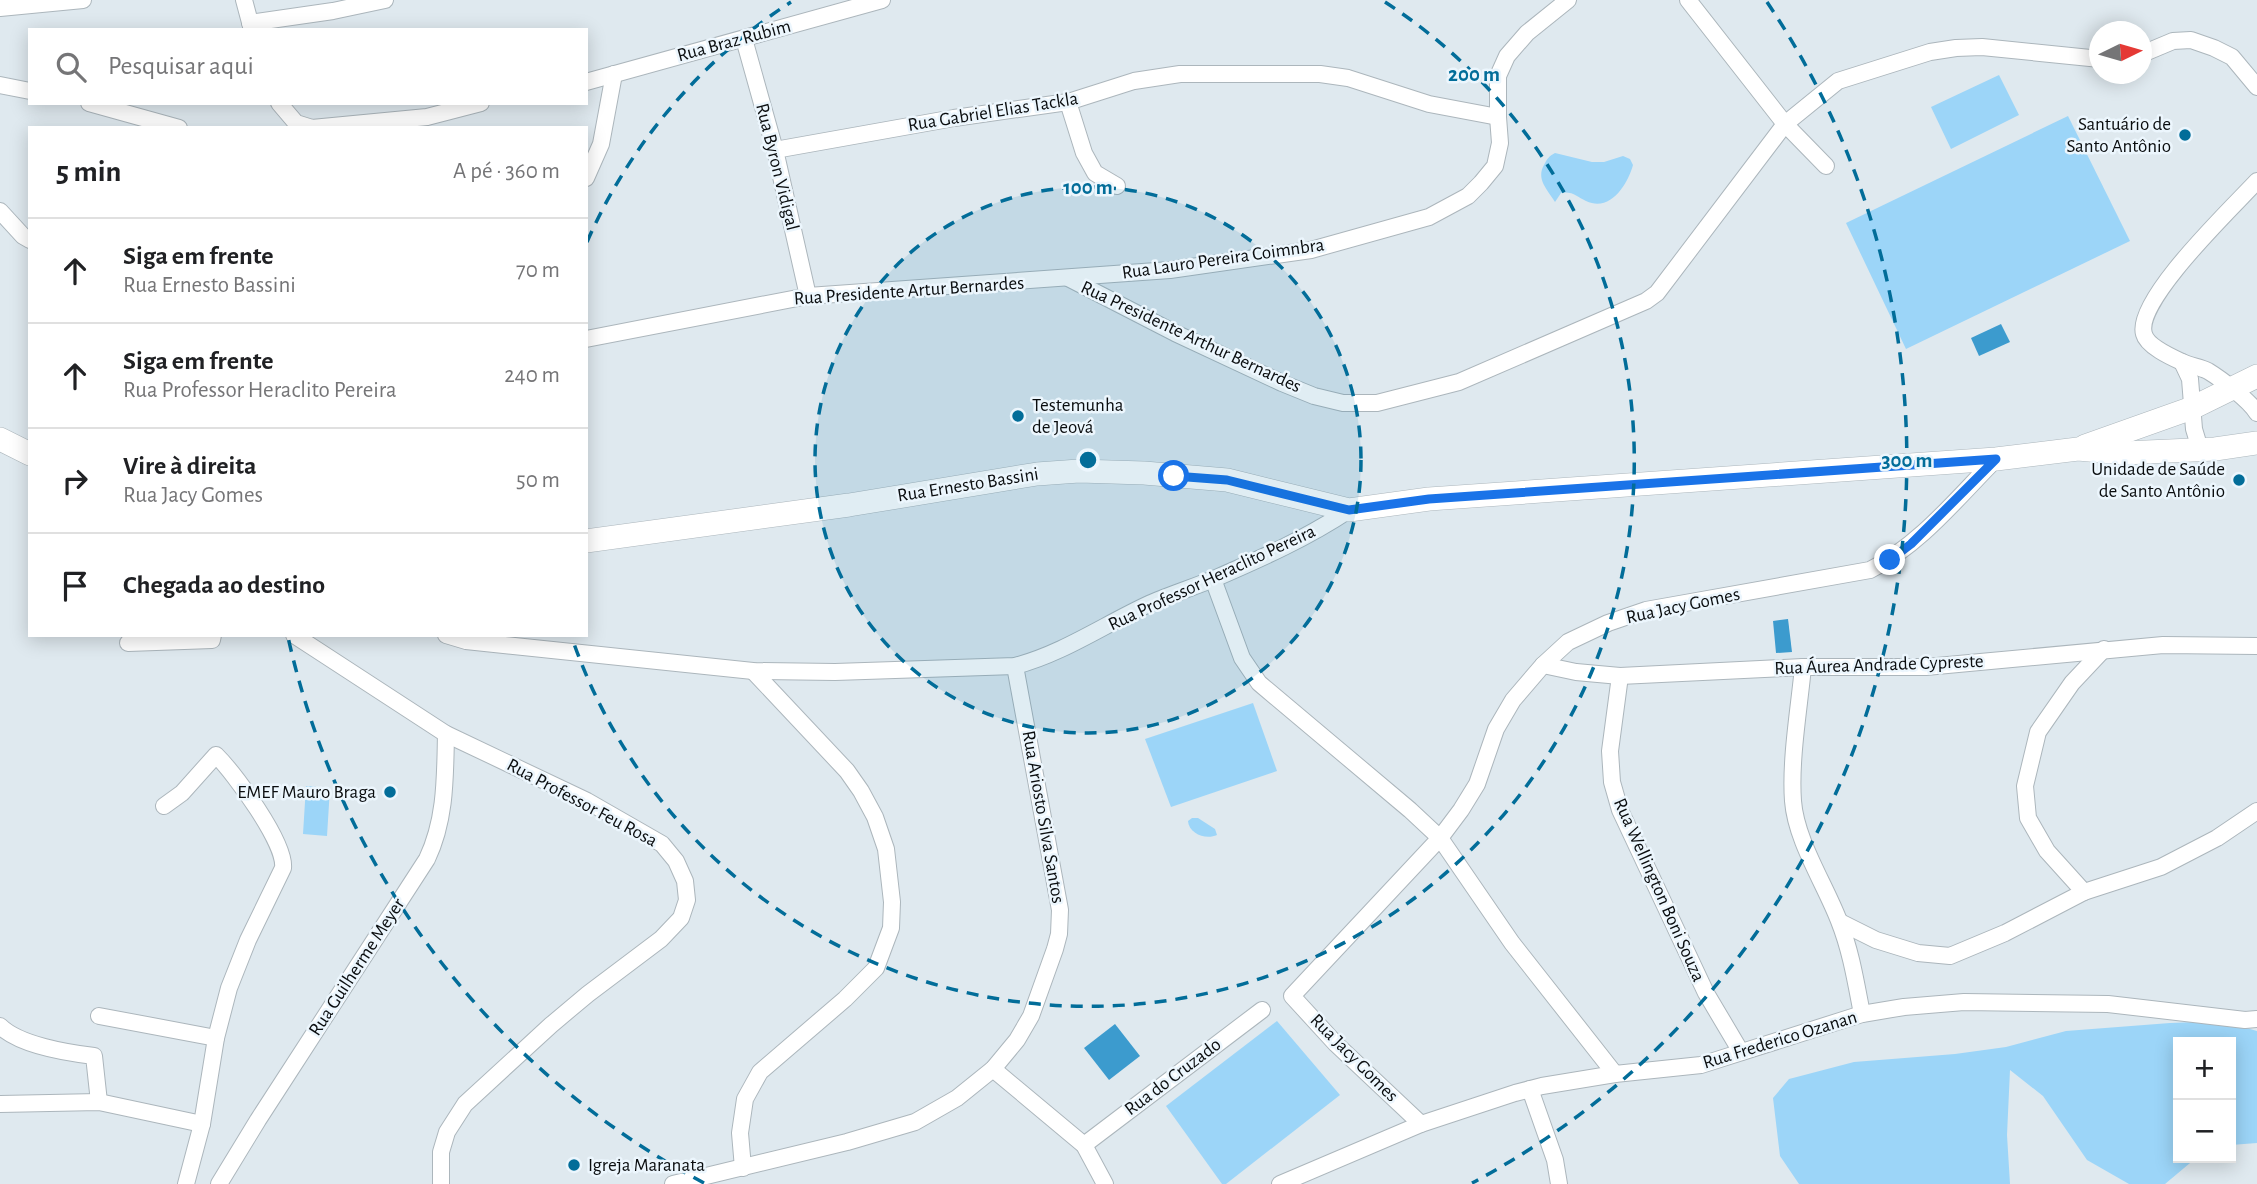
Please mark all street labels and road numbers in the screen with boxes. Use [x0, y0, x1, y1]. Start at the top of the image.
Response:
street label: Rua Braz Rubim [675, 17, 793, 65]
street label: Rua Gabriel Elias Tackla [906, 89, 1080, 135]
street label: Rua Byron Vidigal [752, 101, 802, 233]
street label: Rua Lauro Pereira Coimnbra [1121, 235, 1326, 283]
street label: Rua Presidente Artur Bernardes [793, 273, 1025, 309]
street label: Rua Presidente Arthur Bernardes [1078, 278, 1304, 396]
street label: Rua Ernesto Bassini [896, 464, 1040, 506]
street label: Rua Professor Heraclito Pereira [1106, 522, 1319, 634]
street label: Rua Jacy Gomes [1624, 585, 1742, 627]
street label: Rua Áurea Andrade Cypreste [1774, 650, 1984, 678]
street label: Rua Ariosto Silva Santos [1018, 729, 1068, 905]
street label: Rua Professor Feu Rosa [504, 755, 660, 851]
street label: Rua Wellington Boni Souza [1610, 795, 1708, 985]
street label: Rua Guilherme Meyer [306, 895, 408, 1039]
street label: Rua Frederico Ozanan [1701, 1008, 1859, 1072]
street label: Rua Jacy Gomes [1306, 1010, 1402, 1106]
street label: Rua do Cruzado [1121, 1035, 1225, 1119]

